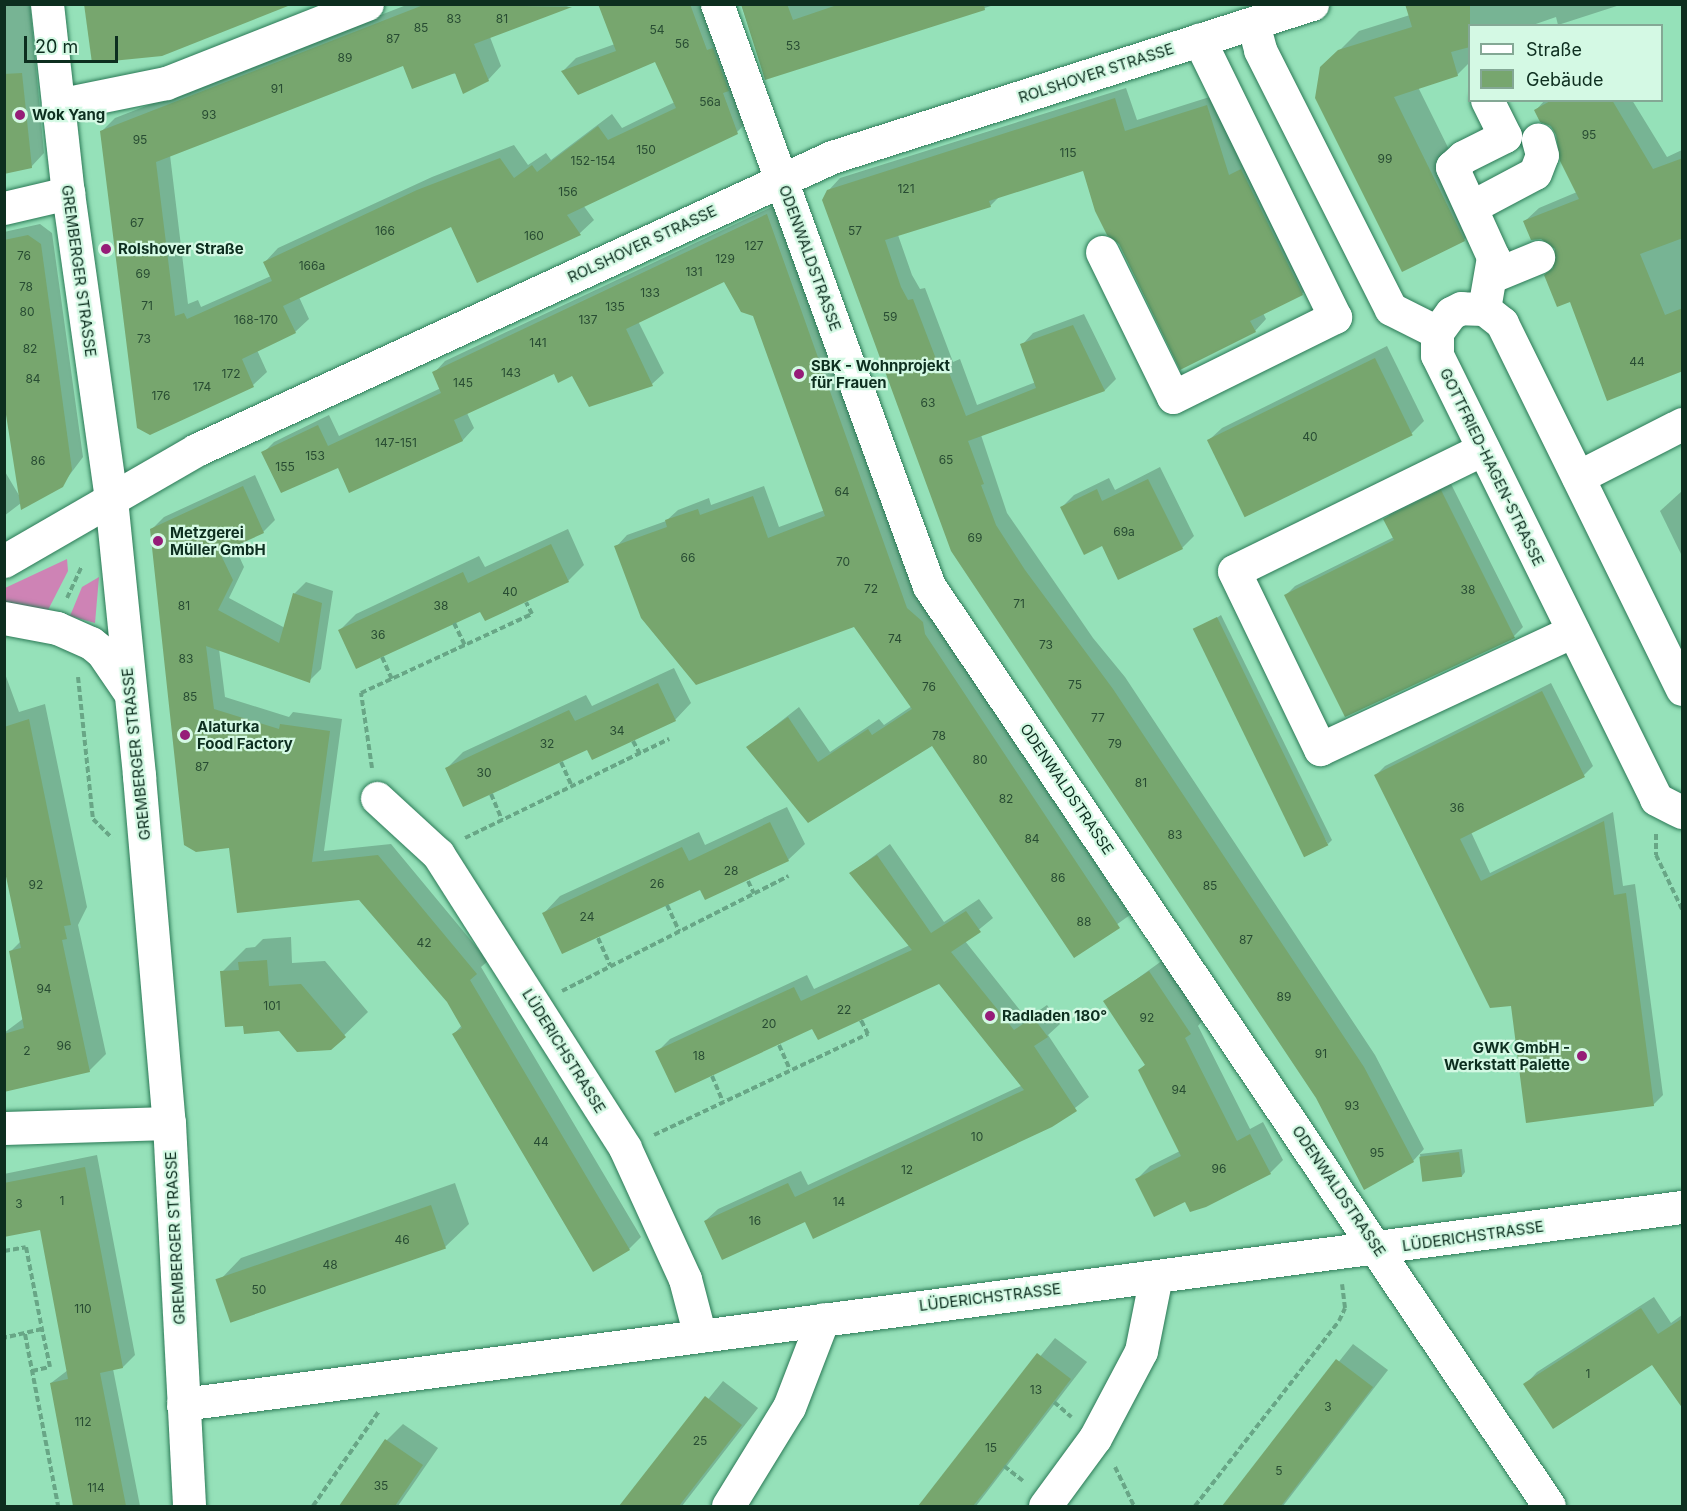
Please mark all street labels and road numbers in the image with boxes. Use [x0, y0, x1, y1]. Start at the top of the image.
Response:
street label: ROLSHOVER STRASSE [1016, 39, 1176, 107]
street label: ODENWALDSTRASSE [775, 183, 845, 333]
street label: GREMBERGER STRASSE [58, 184, 100, 358]
street label: ROLSHOVER STRASSE [565, 202, 719, 286]
street label: GOTTFRIED-HAGEN-STRASSE [1436, 365, 1548, 569]
street label: GREMBERGER STRASSE [118, 667, 154, 841]
street label: ODENWALDSTRASSE [1017, 720, 1117, 858]
street label: LÜDERICHSTRASSE [519, 986, 609, 1116]
street label: ODENWALDSTRASSE [1289, 1122, 1389, 1260]
street label: GREMBERGER STRASSE [161, 1151, 189, 1325]
street label: LÜDERICHSTRASSE [1401, 1217, 1545, 1255]
street label: LÜDERICHSTRASSE [918, 1279, 1062, 1315]

